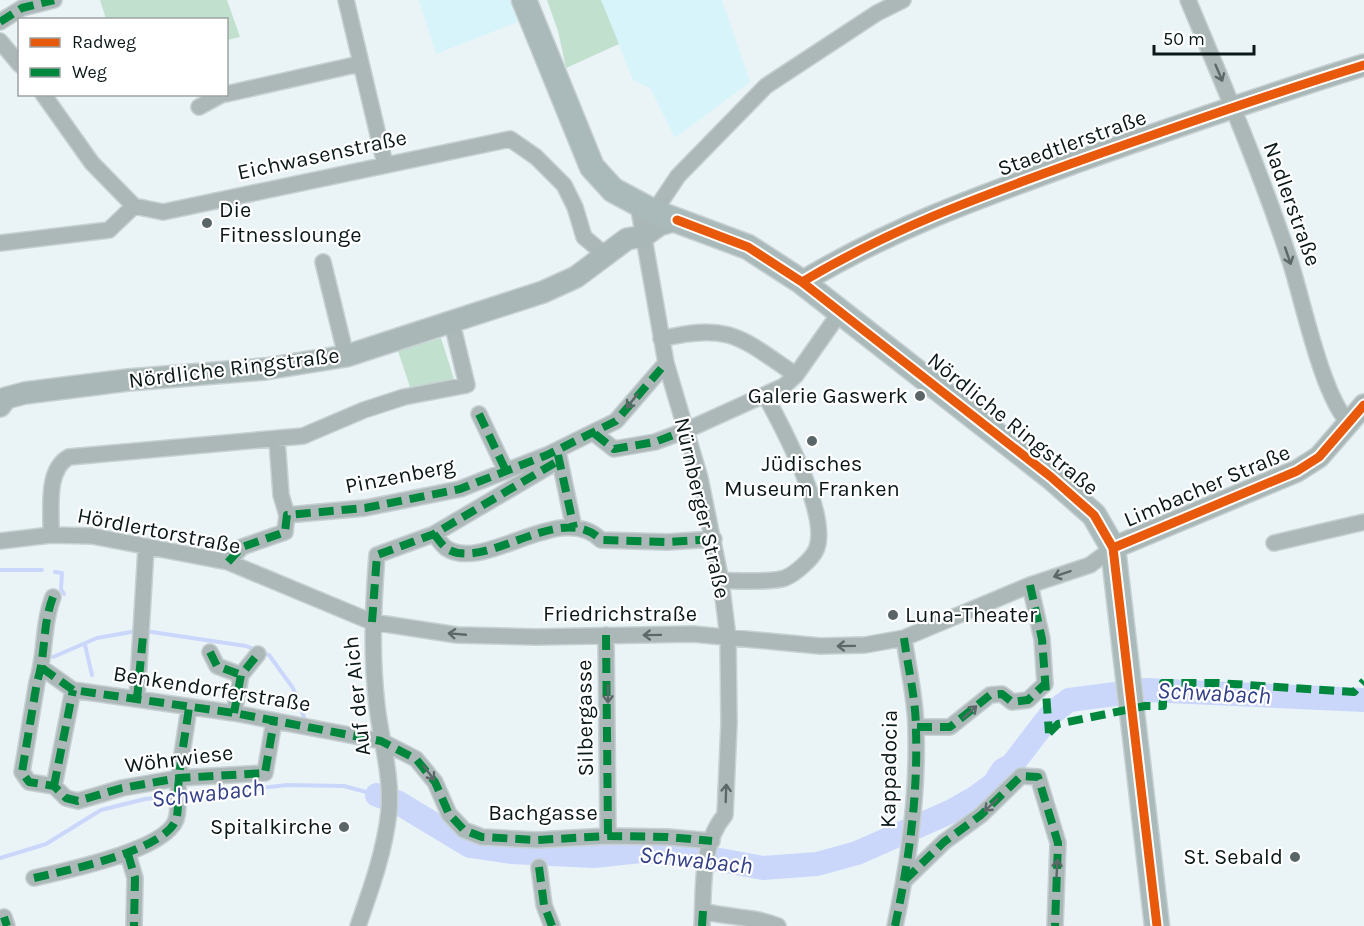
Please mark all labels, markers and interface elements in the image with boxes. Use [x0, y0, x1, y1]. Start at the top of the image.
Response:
legend [18, 18, 228, 96]
scale bar [1154, 18, 1254, 56]
text: 50 m [1163, 28, 1205, 50]
text: Radweg [72, 31, 136, 53]
text: Weg [72, 61, 107, 83]
one-way arrow [1214, 64, 1225, 82]
street label: Staedtlerstraße [994, 104, 1150, 182]
street label: Eichwasenstraße [235, 124, 409, 186]
street label: Nadlerstraße [1258, 138, 1326, 270]
place label: Die Fitnesslounge [219, 197, 362, 248]
marker: Die Fitnesslounge [200, 216, 214, 230]
one-way arrow [1283, 246, 1294, 264]
street label: Nördliche Ringstraße [127, 342, 341, 394]
street label: Nördliche Ringstraße [922, 347, 1104, 501]
place label: Galerie Gaswerk [748, 383, 908, 409]
marker: Galerie Gaswerk [913, 389, 927, 403]
one-way arrow [626, 393, 639, 409]
street label: Nürnberger Straße [669, 415, 735, 601]
marker: Jüdisches Museum Franken [805, 434, 819, 448]
street label: Limbacher Straße [1120, 439, 1294, 533]
place label: Jüdisches Museum Franken [724, 451, 900, 502]
street label: Pinzenberg [343, 453, 458, 499]
street label: Hördlertorstraße [75, 502, 243, 560]
one-way arrow [1053, 570, 1072, 581]
street label: Friedrichstraße [543, 601, 697, 627]
place label: Luna-Theater [905, 602, 1037, 628]
marker: Luna-Theater [886, 608, 900, 622]
one-way arrow [447, 628, 467, 639]
one-way arrow [642, 629, 662, 641]
street label: Auf der Aich [338, 635, 376, 757]
one-way arrow [837, 640, 857, 652]
street label: Silbergasse [571, 659, 599, 777]
street label: Benkendorferstraße [111, 661, 313, 717]
water label: Schwabach [1156, 676, 1272, 710]
one-way arrow [602, 683, 614, 703]
one-way arrow [962, 705, 977, 719]
street label: Kappadocia [875, 710, 903, 828]
street label: Wöhrwiese [123, 739, 235, 779]
one-way arrow [422, 765, 435, 781]
water label: Schwabach [150, 773, 266, 813]
one-way arrow [721, 784, 732, 804]
one-way arrow [984, 797, 999, 812]
street label: Bachgasse [488, 800, 598, 826]
place label: Spitalkirche [210, 814, 332, 840]
marker: Spitalkirche [337, 820, 351, 834]
water label: Schwabach [638, 840, 754, 880]
place label: St. Sebald [1183, 844, 1283, 870]
marker: St. Sebald [1288, 850, 1302, 864]
one-way arrow [1052, 858, 1063, 878]

